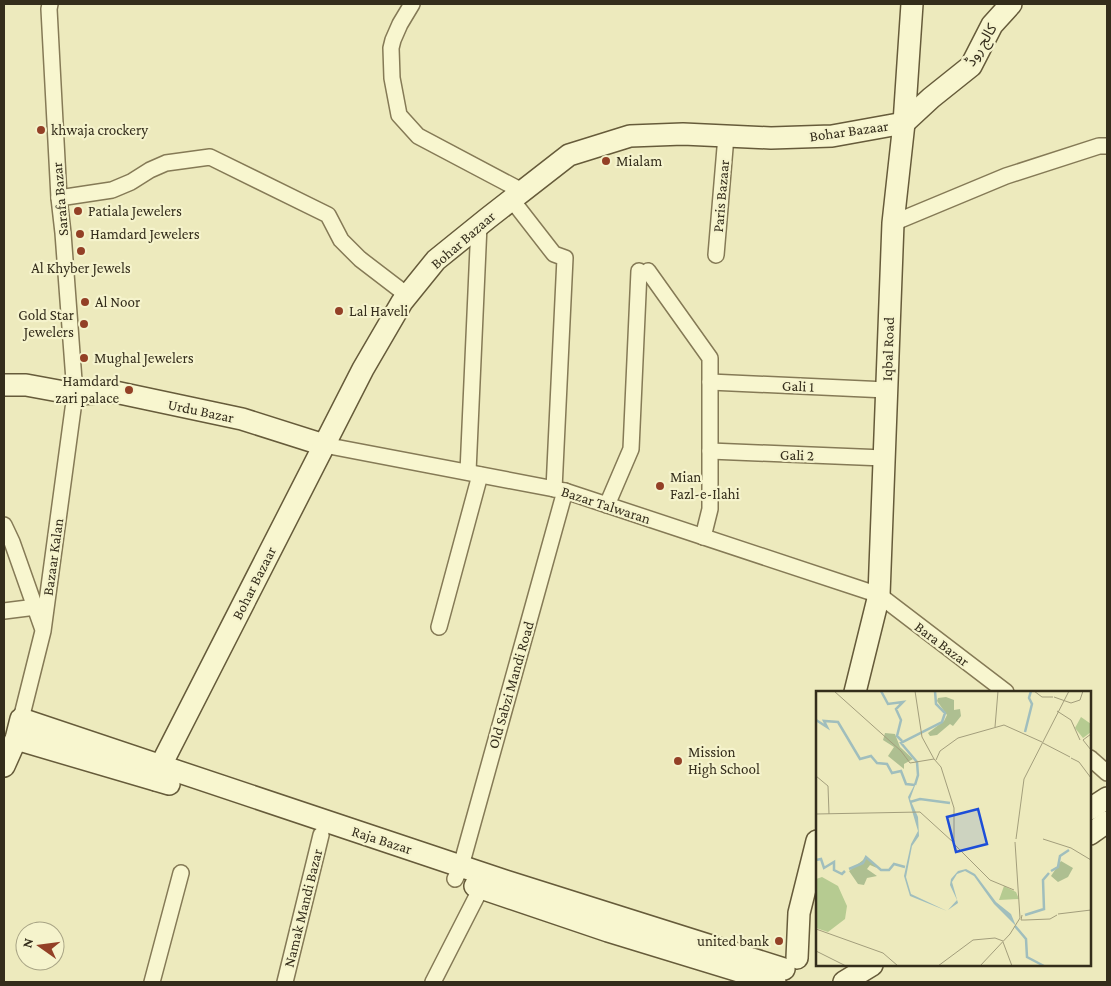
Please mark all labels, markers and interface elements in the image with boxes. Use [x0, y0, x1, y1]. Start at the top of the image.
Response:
street label: کالج روڈ [962, 20, 1004, 71]
street label: Bohar Bazaar [809, 117, 890, 144]
place label: khwaja crockery [51, 122, 148, 139]
marker: khwaja crockery [35, 124, 47, 136]
place label: Mialam [616, 153, 662, 169]
marker: Mialam [600, 155, 612, 167]
street label: Paris Bazaar [710, 158, 732, 233]
street label: Sarafa Bazar [49, 161, 71, 237]
place label: Patiala Jewelers [88, 203, 182, 220]
marker: Patiala Jewelers [72, 205, 84, 217]
street label: Bohar Bazaar [428, 207, 499, 272]
place label: Hamdard Jewelers [90, 226, 200, 243]
marker: Hamdard Jewelers [74, 228, 86, 240]
marker: Al Khyber Jewels [75, 245, 87, 257]
place label: Al Khyber Jewels [31, 260, 131, 277]
place label: Al Noor [95, 294, 141, 310]
marker: Al Noor [79, 296, 91, 308]
place label: Lal Haveli [349, 303, 408, 319]
marker: Lal Haveli [333, 305, 345, 317]
place label: Gold Star Jewelers [18, 307, 75, 341]
street label: Iqbal Road [879, 317, 898, 381]
marker: Gold Star Jewelers [78, 318, 90, 330]
place label: Mughal Jewelers [94, 350, 194, 367]
marker: Mughal Jewelers [78, 352, 90, 364]
place label: Hamdard zari palace [55, 373, 119, 407]
street label: Gali 1 [782, 377, 814, 395]
marker: Hamdard zari palace [123, 384, 135, 396]
street label: Urdu Bazar [166, 396, 236, 426]
street label: Gali 2 [780, 446, 814, 464]
place label: Mian Fazl-e-Ilahi [670, 469, 740, 502]
marker: Mian Fazl-e-Ilahi [654, 480, 666, 492]
street label: Bazar Talwaran [559, 483, 653, 527]
street label: Bazaar Kalan [40, 517, 66, 597]
street label: Bohar Bazaar [229, 543, 279, 622]
street label: Bara Bazar [912, 618, 973, 670]
street label: Old Sabzi Mandi Road [485, 619, 537, 751]
inset map [816, 691, 1091, 966]
place label: Mission High School [688, 744, 760, 778]
marker: Mission High School [672, 755, 684, 767]
street label: Raja Bazar [350, 823, 415, 858]
street label: Namak Mandi Bazar [281, 846, 326, 969]
north arrow [15, 921, 65, 971]
place label: united bank [697, 933, 770, 949]
marker: united bank [773, 935, 785, 947]
text: N [18, 936, 36, 949]

